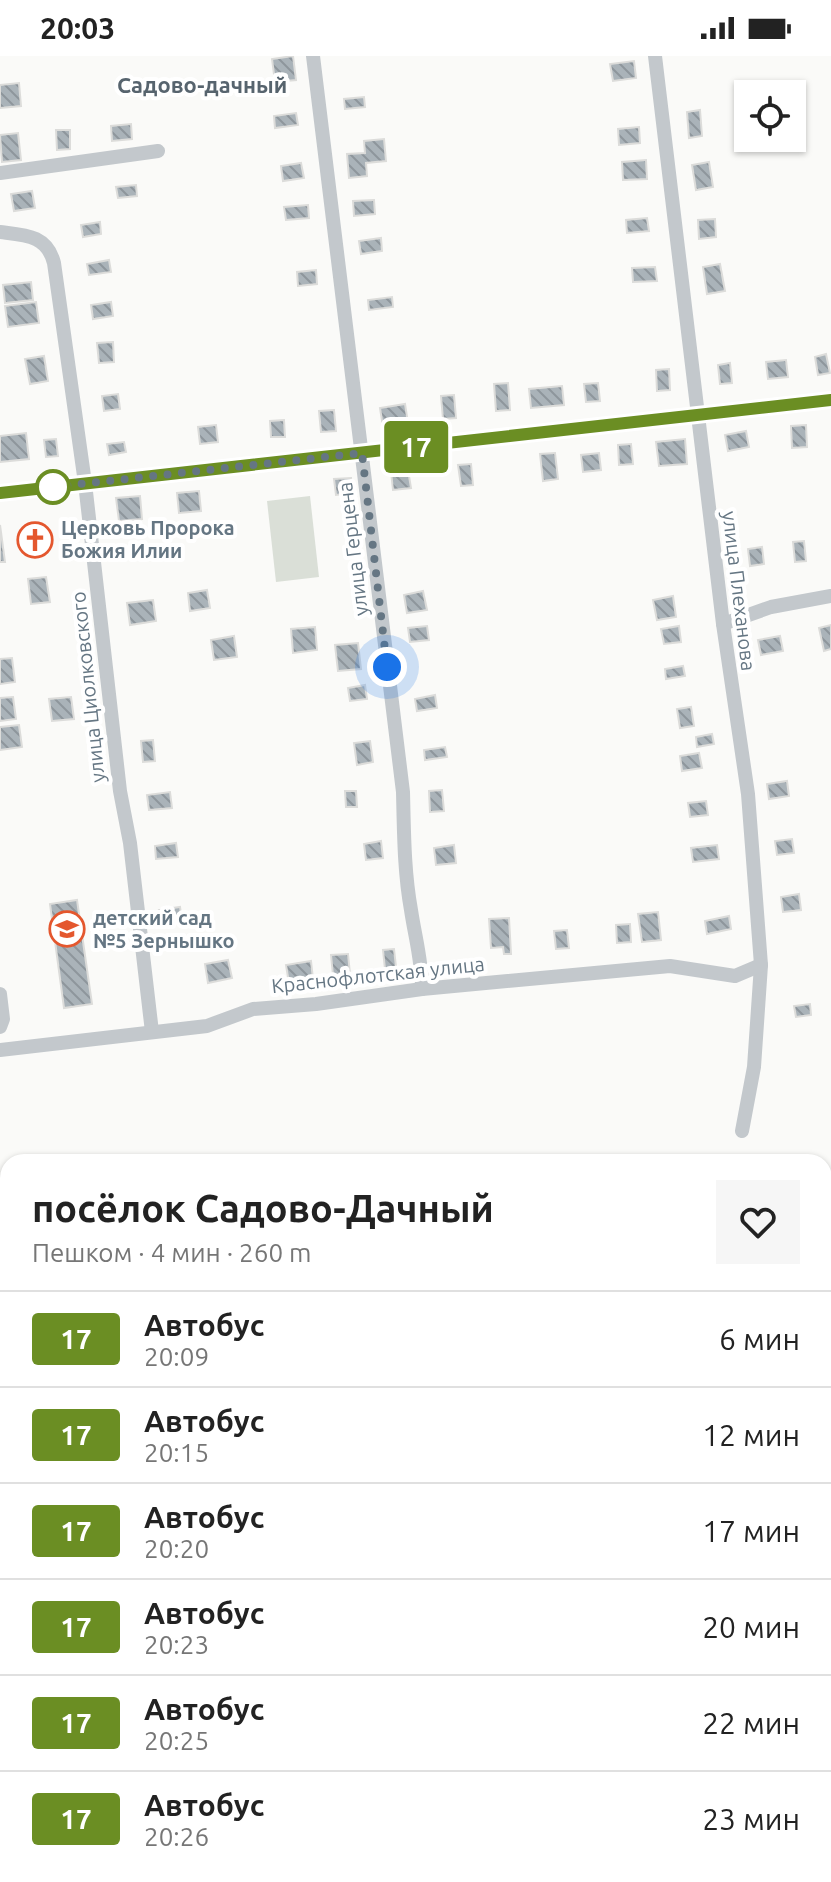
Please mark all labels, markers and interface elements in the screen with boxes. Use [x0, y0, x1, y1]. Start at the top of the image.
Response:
text: 20:03 [40, 11, 115, 45]
district label: Садово-дачный [117, 72, 287, 97]
map controls [734, 80, 806, 152]
button: locate [734, 80, 806, 152]
line badge: 17 [380, 421, 452, 473]
text: 17 [400, 431, 432, 462]
unlabelled marker [36, 470, 70, 504]
street label: улица Герцена [333, 481, 372, 617]
street label: улица Плеханова [718, 510, 761, 672]
place label: Церковь Пророка Божия Илии [61, 516, 235, 562]
church icon: Церковь Пророка Божия Илии [16, 521, 54, 559]
street label: улица Циолковского [66, 590, 109, 784]
your location [367, 647, 407, 687]
place label: детский сад №5 Зернышко [93, 906, 234, 952]
school or university icon: детский сад №5 Зернышко [48, 910, 86, 948]
street label: Краснофлотская улица [270, 952, 486, 997]
button: heart [716, 1180, 800, 1264]
text: посёлок Садово-Дачный [32, 1187, 494, 1229]
text: Пешком · 4 мин · 260 m [32, 1238, 311, 1267]
text: Автобус [144, 1308, 264, 1342]
text: 6 мин [719, 1322, 800, 1356]
text: 17 [60, 1323, 92, 1354]
text: 20:09 [144, 1342, 209, 1371]
text: Автобус [144, 1404, 264, 1438]
text: 12 мин [702, 1418, 800, 1452]
text: 17 [60, 1419, 92, 1450]
text: 20:15 [144, 1438, 209, 1467]
text: Автобус [144, 1500, 264, 1534]
text: 17 мин [702, 1514, 800, 1548]
text: 17 [60, 1515, 92, 1546]
text: 20:20 [144, 1534, 209, 1563]
text: Автобус [144, 1596, 264, 1630]
text: 20 мин [702, 1610, 800, 1644]
text: 17 [60, 1611, 92, 1642]
text: 20:23 [144, 1630, 209, 1659]
text: Автобус [144, 1692, 264, 1726]
text: 22 мин [702, 1706, 800, 1740]
text: 17 [60, 1707, 92, 1738]
text: 20:25 [144, 1726, 209, 1755]
text: Автобус [144, 1788, 264, 1822]
text: 23 мин [702, 1802, 800, 1836]
text: 17 [60, 1803, 92, 1834]
text: 20:26 [144, 1822, 209, 1851]

